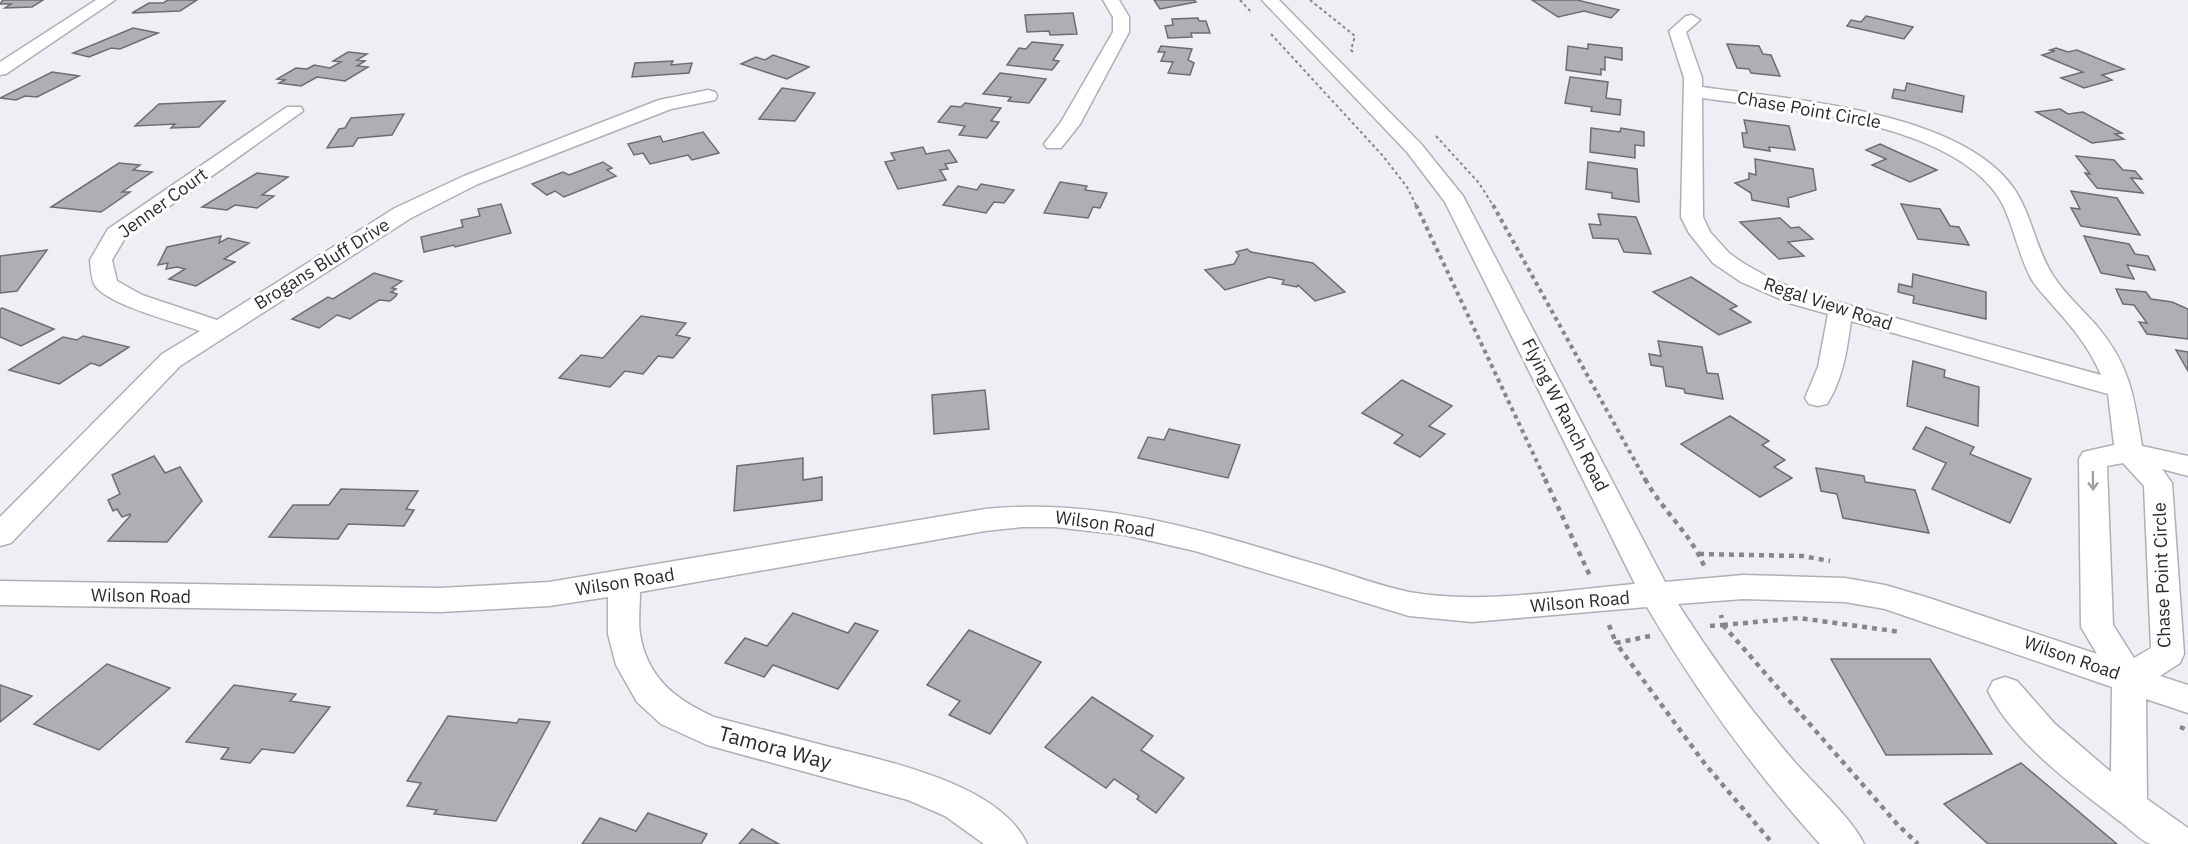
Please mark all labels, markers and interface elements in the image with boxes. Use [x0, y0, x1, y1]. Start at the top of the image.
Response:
street label: Chase Point Circle [1735, 86, 1883, 134]
street label: Jenner Court [114, 163, 212, 243]
street label: Brogans Bluff Drive [250, 213, 394, 314]
street label: Regal View Road [1761, 272, 1895, 335]
street label: Flying W Ranch Road [1517, 334, 1614, 495]
one-way arrow [2088, 470, 2099, 490]
street label: Chase Point Circle [2147, 502, 2176, 648]
street label: Wilson Road [1054, 505, 1156, 542]
street label: Wilson Road [574, 562, 676, 601]
street label: Wilson Road [91, 583, 191, 608]
street label: Wilson Road [1529, 586, 1631, 617]
street label: Wilson Road [2021, 630, 2123, 685]
street label: Tamora Way [716, 719, 835, 776]

